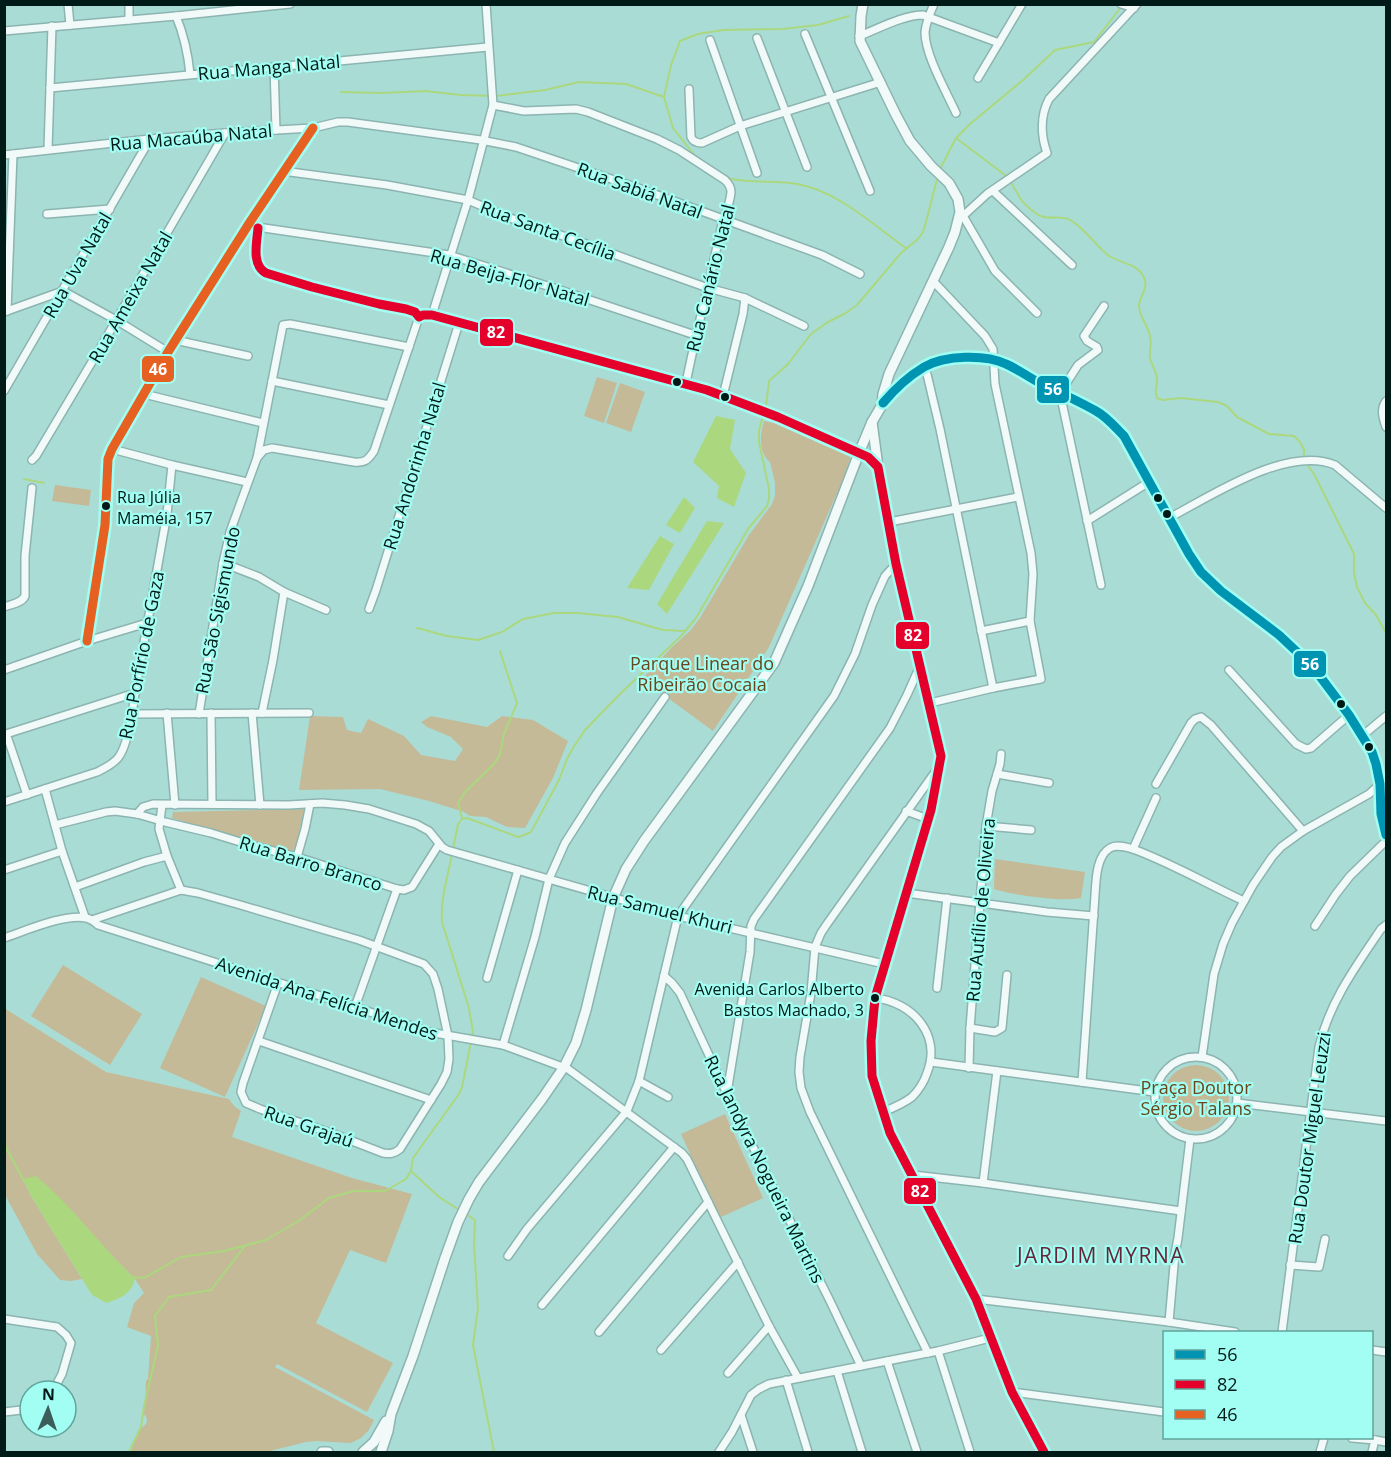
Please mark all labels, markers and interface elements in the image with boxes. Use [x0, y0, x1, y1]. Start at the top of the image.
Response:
street label: Rua Manga Natal [197, 49, 341, 85]
street label: Rua Macaúba Natal [109, 118, 273, 156]
street label: Rua Sabiá Natal [574, 156, 706, 224]
street label: Rua Santa Cecília [477, 194, 619, 266]
street label: Rua Canário Natal [680, 202, 740, 354]
street label: Rua Uva Natal [37, 208, 117, 322]
street label: Rua Ameixa Natal [83, 227, 177, 367]
street label: Rua Beija-Flor Natal [428, 243, 592, 311]
line badge: 82 [479, 318, 514, 347]
text: 82 [487, 321, 505, 343]
line badge: 46 [141, 355, 175, 383]
text: 46 [149, 358, 167, 380]
line badge: 56 [1036, 375, 1070, 404]
unlabelled marker [671, 376, 683, 388]
text: 56 [1044, 378, 1062, 400]
street label: Rua Andorinha Natal [377, 379, 451, 553]
unlabelled marker [719, 391, 731, 403]
place label: Rua Júlia Maméia, 157 [117, 486, 213, 529]
unlabelled marker [1152, 492, 1164, 504]
marker: Rua Júlia Maméia, 157 [100, 500, 112, 512]
unlabelled marker [1161, 508, 1173, 520]
street label: Rua São Sigismundo [189, 524, 245, 696]
street label: Rua Porfírio de Gaza [113, 569, 169, 741]
line badge: 82 [895, 621, 930, 650]
text: 82 [904, 624, 922, 646]
line badge: 56 [1293, 650, 1327, 678]
park label: Parque Linear do Ribeirão Cocaia [630, 651, 774, 696]
text: 56 [1301, 653, 1319, 675]
unlabelled marker [1335, 698, 1347, 710]
unlabelled marker [1363, 741, 1375, 753]
street label: Rua Autílio de Oliveira [960, 817, 1000, 1003]
street label: Rua Barro Branco [237, 830, 385, 896]
street label: Rua Samuel Khuri [585, 879, 735, 939]
street label: Avenida Ana Felícia Mendes [213, 951, 441, 1045]
place label: Avenida Carlos Alberto Bastos Machado, 3 [694, 978, 864, 1021]
marker: Avenida Carlos Alberto Bastos Machado, 3 [869, 992, 881, 1004]
street label: Rua Doutor Miguel Leuzzi [1282, 1030, 1336, 1246]
street label: Rua Jandyra Nogueira Martins [699, 1051, 831, 1287]
park label: Praça Doutor Sérgio Talans [1140, 1075, 1252, 1120]
street label: Rua Grajaú [261, 1100, 357, 1152]
line badge: 82 [903, 1177, 937, 1205]
text: 82 [911, 1180, 929, 1202]
district label: JARDIM MYRNA [1015, 1241, 1185, 1269]
legend [1163, 1331, 1373, 1439]
text: 56 [1217, 1342, 1238, 1366]
text: 82 [1217, 1372, 1238, 1396]
north arrow [18, 1379, 78, 1439]
text: N [42, 1383, 55, 1405]
text: 46 [1217, 1402, 1238, 1426]

